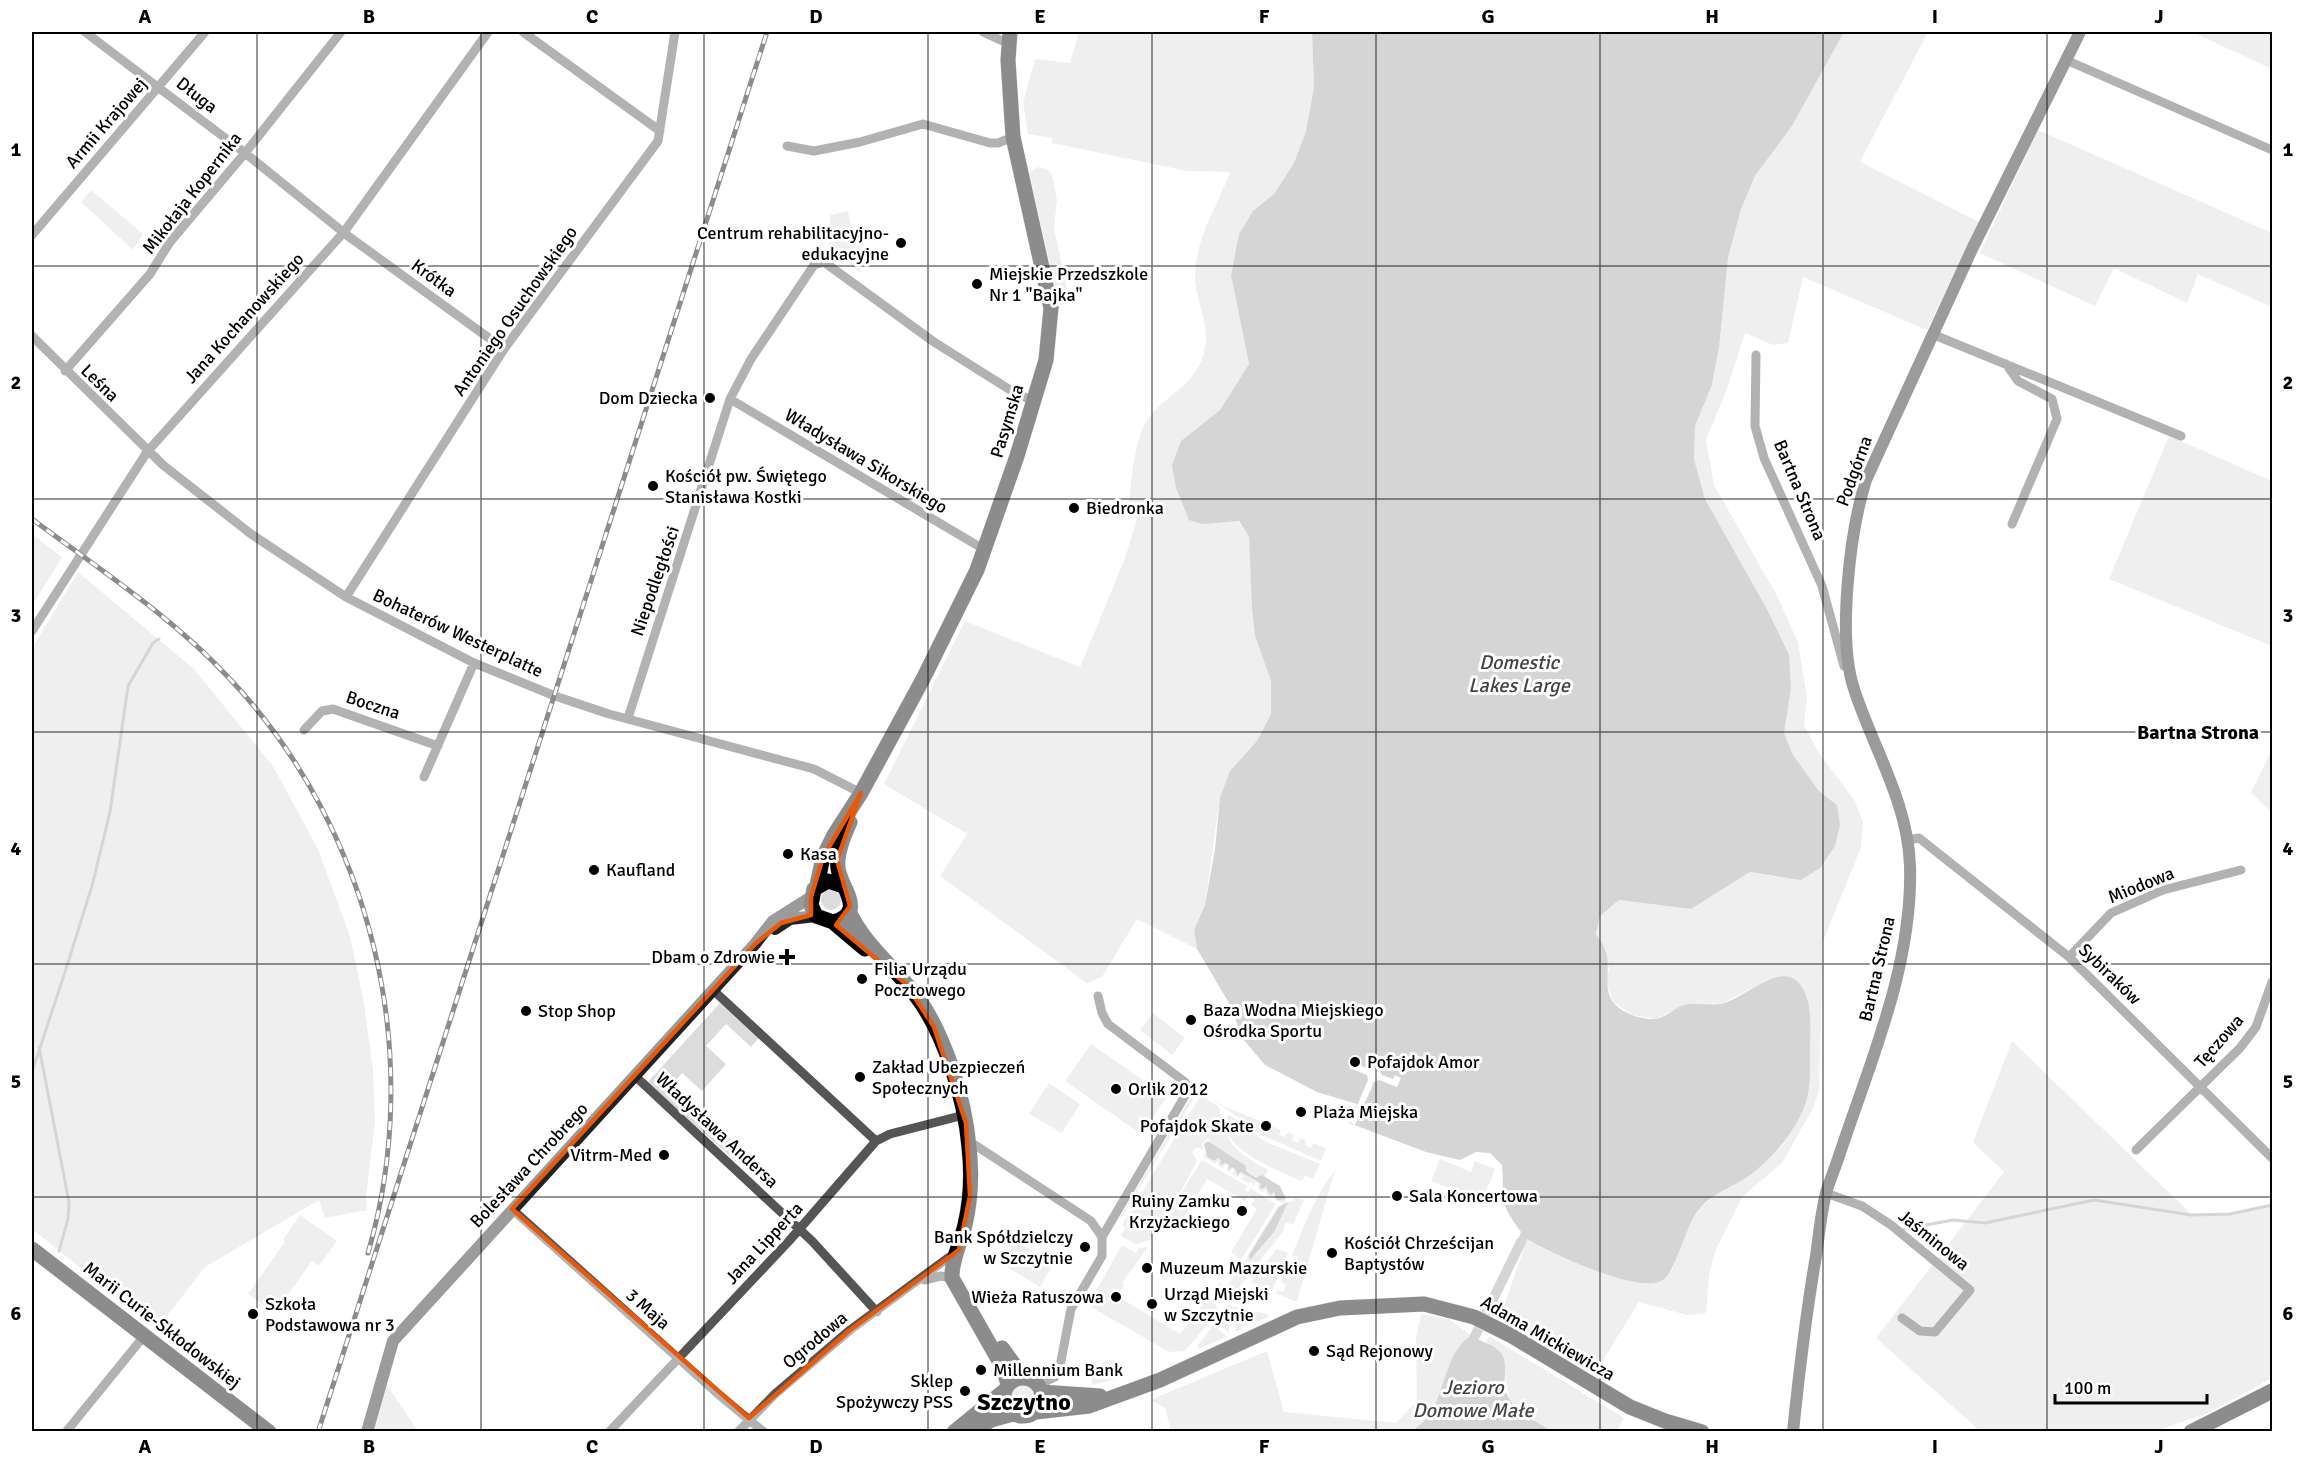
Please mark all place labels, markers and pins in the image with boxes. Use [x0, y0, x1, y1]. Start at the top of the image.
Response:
place label: Centrum rehabilitacyjno- edukacyjne [697, 222, 889, 265]
marker: Centrum rehabilitacyjno- edukacyjne [894, 236, 908, 250]
place label: Miejskie Przedszkole Nr 1 "Bajka" [989, 263, 1148, 306]
marker: Miejskie Przedszkole Nr 1 "Bajka" [970, 277, 984, 291]
place label: Dom Dziecka [599, 387, 698, 409]
marker: Dom Dziecka [703, 391, 717, 405]
place label: Kościół pw. Świętego Stanisława Kostki [665, 465, 827, 508]
marker: Kościół pw. Świętego Stanisława Kostki [646, 479, 660, 493]
place label: Biedronka [1086, 497, 1164, 519]
marker: Biedronka [1067, 501, 1081, 515]
place label: Kasa [800, 843, 837, 865]
marker: Kasa [781, 847, 795, 861]
place label: Kaufland [606, 859, 675, 881]
marker: Kaufland [587, 863, 601, 877]
place label: Dbam o Zdrowie [651, 946, 775, 968]
marker: Dbam o Zdrowie [780, 950, 794, 964]
place label: Filia Urządu Pocztowego [874, 958, 967, 1001]
marker: Filia Urządu Pocztowego [855, 972, 869, 986]
place label: Baza Wodna Miejskiego Ośrodka Sportu [1203, 999, 1384, 1042]
place label: Stop Shop [538, 1000, 616, 1022]
marker: Stop Shop [519, 1004, 533, 1018]
marker: Baza Wodna Miejskiego Ośrodka Sportu [1184, 1013, 1198, 1027]
place label: Pofajdok Amor [1367, 1051, 1480, 1073]
marker: Pofajdok Amor [1348, 1055, 1362, 1069]
place label: Zakład Ubezpieczeń Społecznych [872, 1056, 1025, 1099]
marker: Zakład Ubezpieczeń Społecznych [853, 1070, 867, 1084]
place label: Orlik 2012 [1128, 1078, 1208, 1100]
marker: Orlik 2012 [1109, 1082, 1123, 1096]
place label: Plaża Miejska [1313, 1101, 1418, 1123]
marker: Plaża Miejska [1294, 1105, 1308, 1119]
place label: Pofajdok Skate [1140, 1115, 1254, 1137]
marker: Pofajdok Skate [1259, 1119, 1273, 1133]
place label: Vitrm-Med [570, 1144, 652, 1166]
marker: Vitrm-Med [657, 1148, 671, 1162]
place label: Sala Koncertowa [1409, 1185, 1538, 1207]
marker: Sala Koncertowa [1390, 1189, 1404, 1203]
place label: Ruiny Zamku Krzyżackiego [1129, 1190, 1230, 1233]
marker: Ruiny Zamku Krzyżackiego [1235, 1204, 1249, 1218]
place label: Bank Spółdzielczy w Szczytnie [934, 1226, 1074, 1269]
place label: Kościół Chrześcijan Baptystów [1344, 1232, 1494, 1275]
marker: Bank Spółdzielczy w Szczytnie [1078, 1240, 1092, 1254]
marker: Kościół Chrześcijan Baptystów [1325, 1246, 1339, 1260]
place label: Muzeum Mazurskie [1159, 1257, 1307, 1279]
marker: Muzeum Mazurskie [1140, 1261, 1154, 1275]
place label: Urząd Miejski w Szczytnie [1164, 1283, 1269, 1326]
place label: Wieża Ratuszowa [971, 1286, 1104, 1308]
marker: Wieża Ratuszowa [1109, 1290, 1123, 1304]
place label: Szkoła Podstawowa nr 3 [265, 1293, 395, 1336]
marker: Urząd Miejski w Szczytnie [1145, 1297, 1159, 1311]
marker: Szkoła Podstawowa nr 3 [246, 1307, 260, 1321]
place label: Sąd Rejonowy [1326, 1340, 1434, 1362]
marker: Sąd Rejonowy [1307, 1344, 1321, 1358]
place label: Millennium Bank [993, 1359, 1123, 1381]
marker: Millennium Bank [974, 1363, 988, 1377]
place label: Sklep Spożywczy PSS [836, 1370, 953, 1413]
marker: Sklep Spożywczy PSS [958, 1384, 972, 1398]

